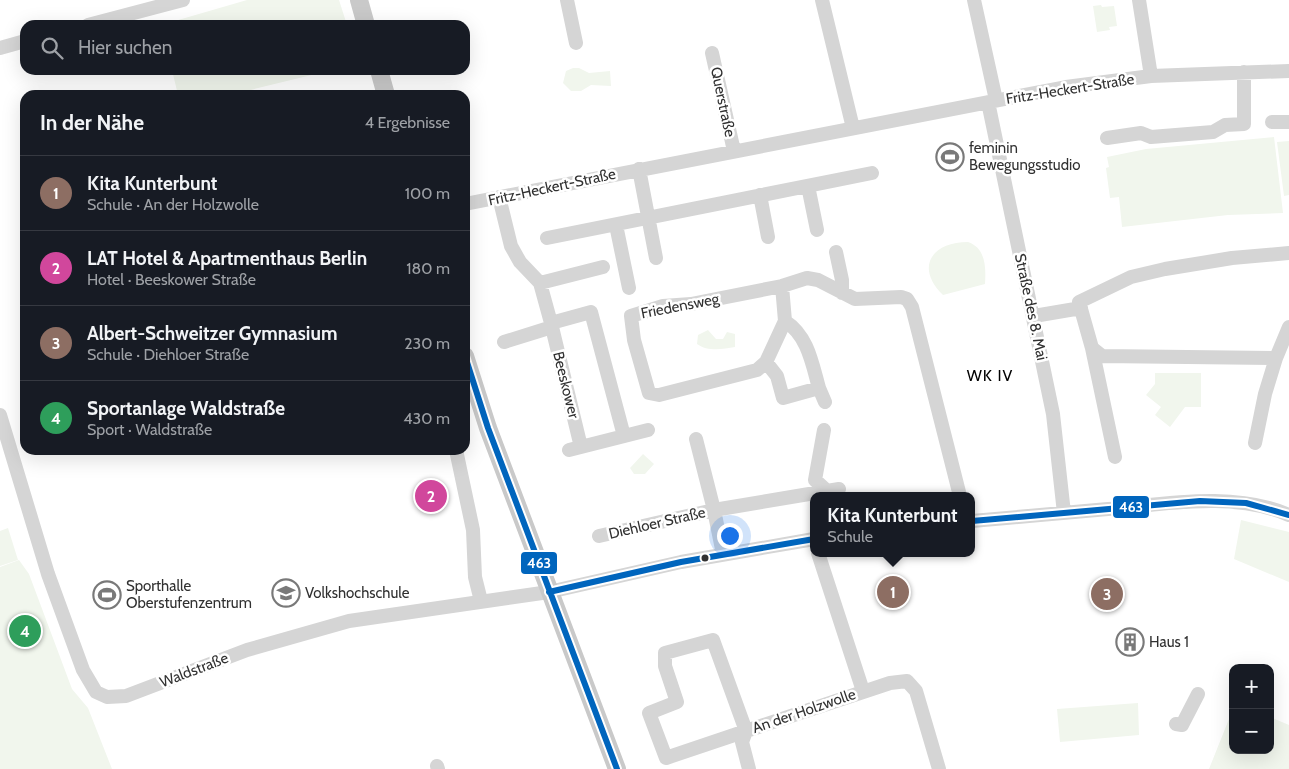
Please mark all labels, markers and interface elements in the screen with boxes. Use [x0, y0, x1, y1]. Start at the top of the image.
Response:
search box [20, 20, 470, 75]
icon: search [38, 34, 66, 62]
text: Hier suchen [78, 36, 172, 59]
street label: Querstraße [707, 65, 739, 139]
street label: Fritz-Heckert-Straße [1004, 70, 1136, 108]
text: In der Nähe [40, 110, 144, 135]
text: 4 Ergebnisse [365, 113, 450, 132]
place label: feminin Bewegungsstudio [969, 139, 1080, 174]
sports icon: feminin Bewegungsstudio [935, 142, 965, 172]
street label: Fritz-Heckert-Straße [487, 165, 618, 209]
text: Kita Kunterbunt [87, 172, 217, 195]
text: 1 [53, 184, 59, 203]
text: 100 m [405, 184, 450, 203]
text: Schule · An der Holzwolle [87, 195, 259, 214]
text: LAT Hotel & Apartmenthaus Berlin [87, 247, 367, 270]
street label: Straße des 8. Mai [1011, 252, 1051, 362]
text: 2 [52, 259, 60, 278]
text: 180 m [406, 259, 450, 278]
text: Hotel · Beeskower Straße [87, 270, 256, 289]
street label: Friedensweg [639, 289, 721, 322]
text: Albert-Schweitzer Gymnasium [87, 322, 337, 345]
text: 3 [52, 334, 60, 353]
text: 230 m [404, 334, 450, 353]
text: Schule · Diehloer Straße [87, 345, 249, 364]
street label: Beeskower [549, 350, 583, 421]
district label: WK IV [967, 366, 1013, 385]
text: Sportanlage Waldstraße [87, 397, 285, 420]
text: 4 [51, 409, 61, 428]
text: 430 m [403, 409, 450, 428]
text: Sport · Waldstraße [87, 420, 212, 439]
pin: 2 [415, 477, 447, 515]
popup [810, 492, 975, 557]
line badge: 463 [1112, 495, 1150, 519]
text: 463 [1119, 498, 1143, 516]
street label: Diehloer Straße [607, 503, 708, 543]
text: Kita Kunterbunt [827, 504, 958, 527]
your location [717, 523, 743, 549]
text: Schule [827, 527, 873, 546]
line badge: 463 [520, 551, 558, 575]
unlabelled marker [700, 553, 710, 563]
text: 463 [527, 554, 551, 572]
pin: 1 [877, 573, 909, 611]
pin: 3 [1091, 575, 1123, 613]
place label: Sporthalle Oberstufenzentrum [126, 577, 252, 612]
school or university icon: Volkshochschule [271, 578, 301, 608]
sports icon: Sporthalle Oberstufenzentrum [92, 580, 122, 610]
place label: Volkshochschule [305, 584, 410, 602]
pin: 4 [9, 612, 41, 650]
building icon: Haus 1 [1115, 627, 1145, 657]
place label: Haus 1 [1149, 633, 1189, 651]
street label: Waldstraße [157, 649, 231, 691]
map controls [1229, 664, 1274, 754]
button: + [1229, 664, 1274, 709]
street label: An der Holzwolle [750, 685, 858, 737]
button: − [1229, 709, 1274, 754]

